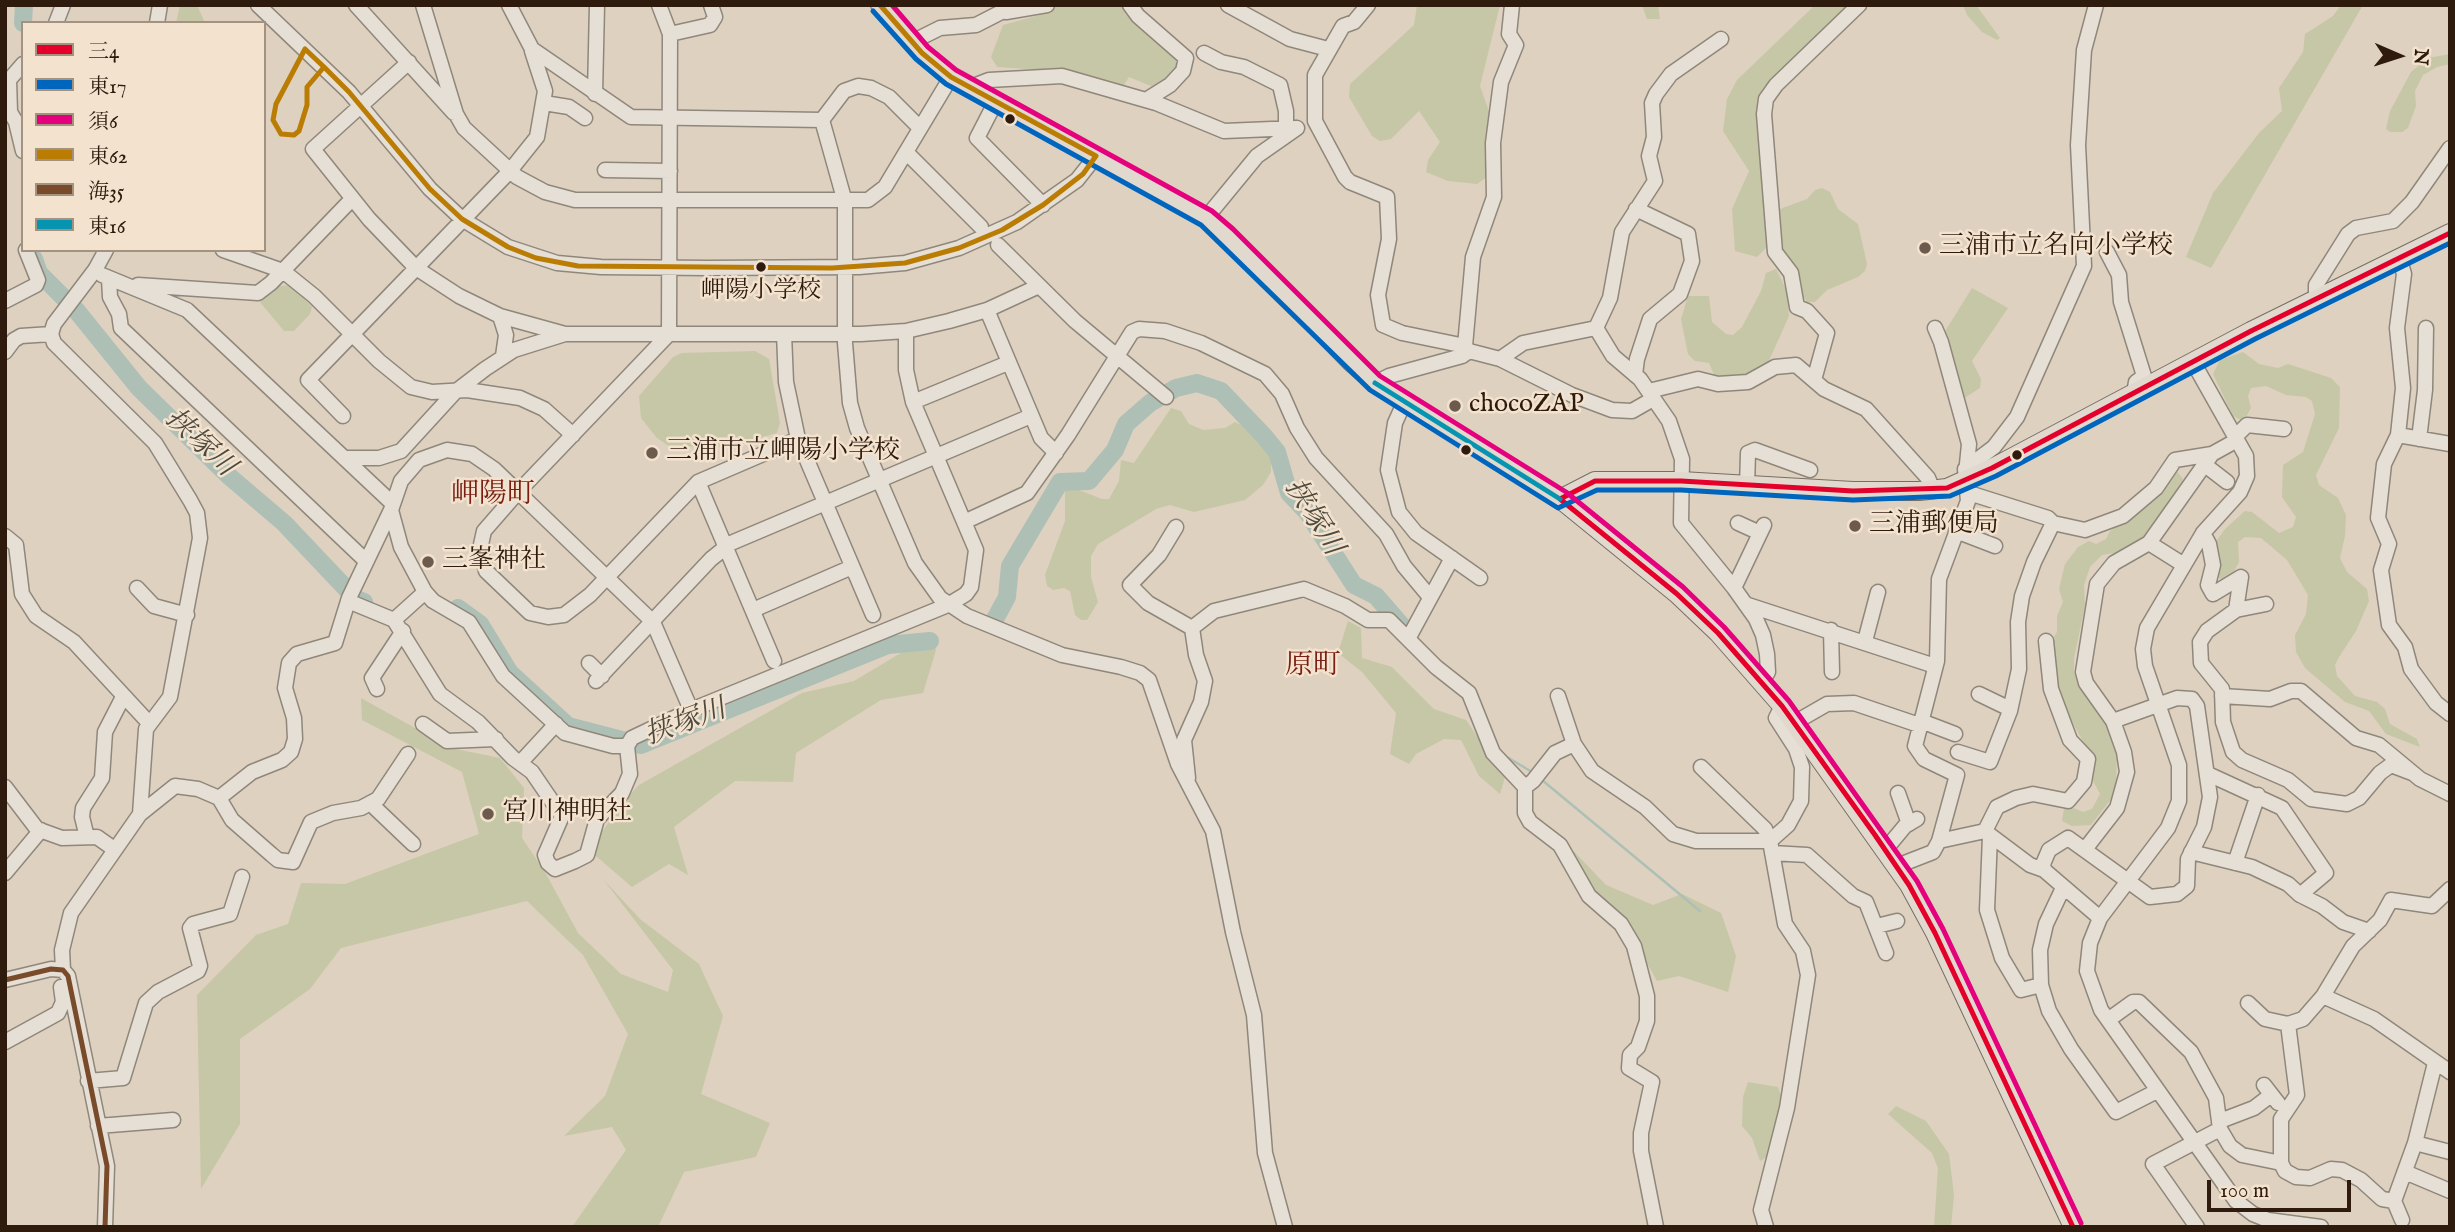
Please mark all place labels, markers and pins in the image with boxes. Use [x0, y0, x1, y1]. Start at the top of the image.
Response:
unlabelled marker [1003, 112, 1017, 126]
place label: 三浦市立名向小学校 [1939, 232, 2173, 264]
marker: 三浦市立名向小学校 [1917, 240, 1933, 256]
marker: 岬陽小学校 [754, 260, 768, 274]
place label: 岬陽小学校 [701, 278, 821, 306]
place label: chocoZAP [1469, 390, 1584, 422]
marker: chocoZAP [1447, 398, 1463, 414]
place label: 三浦市立岬陽小学校 [666, 437, 900, 469]
unlabelled marker [1459, 443, 1473, 457]
marker: 三浦市立岬陽小学校 [644, 445, 660, 461]
unlabelled marker [2010, 448, 2024, 462]
place label: 三浦郵便局 [1869, 510, 1999, 542]
marker: 三浦郵便局 [1847, 518, 1863, 534]
place label: 三峯神社 [442, 546, 546, 578]
marker: 三峯神社 [420, 554, 436, 570]
place label: 宮川神明社 [502, 798, 632, 830]
marker: 宮川神明社 [480, 806, 496, 822]

